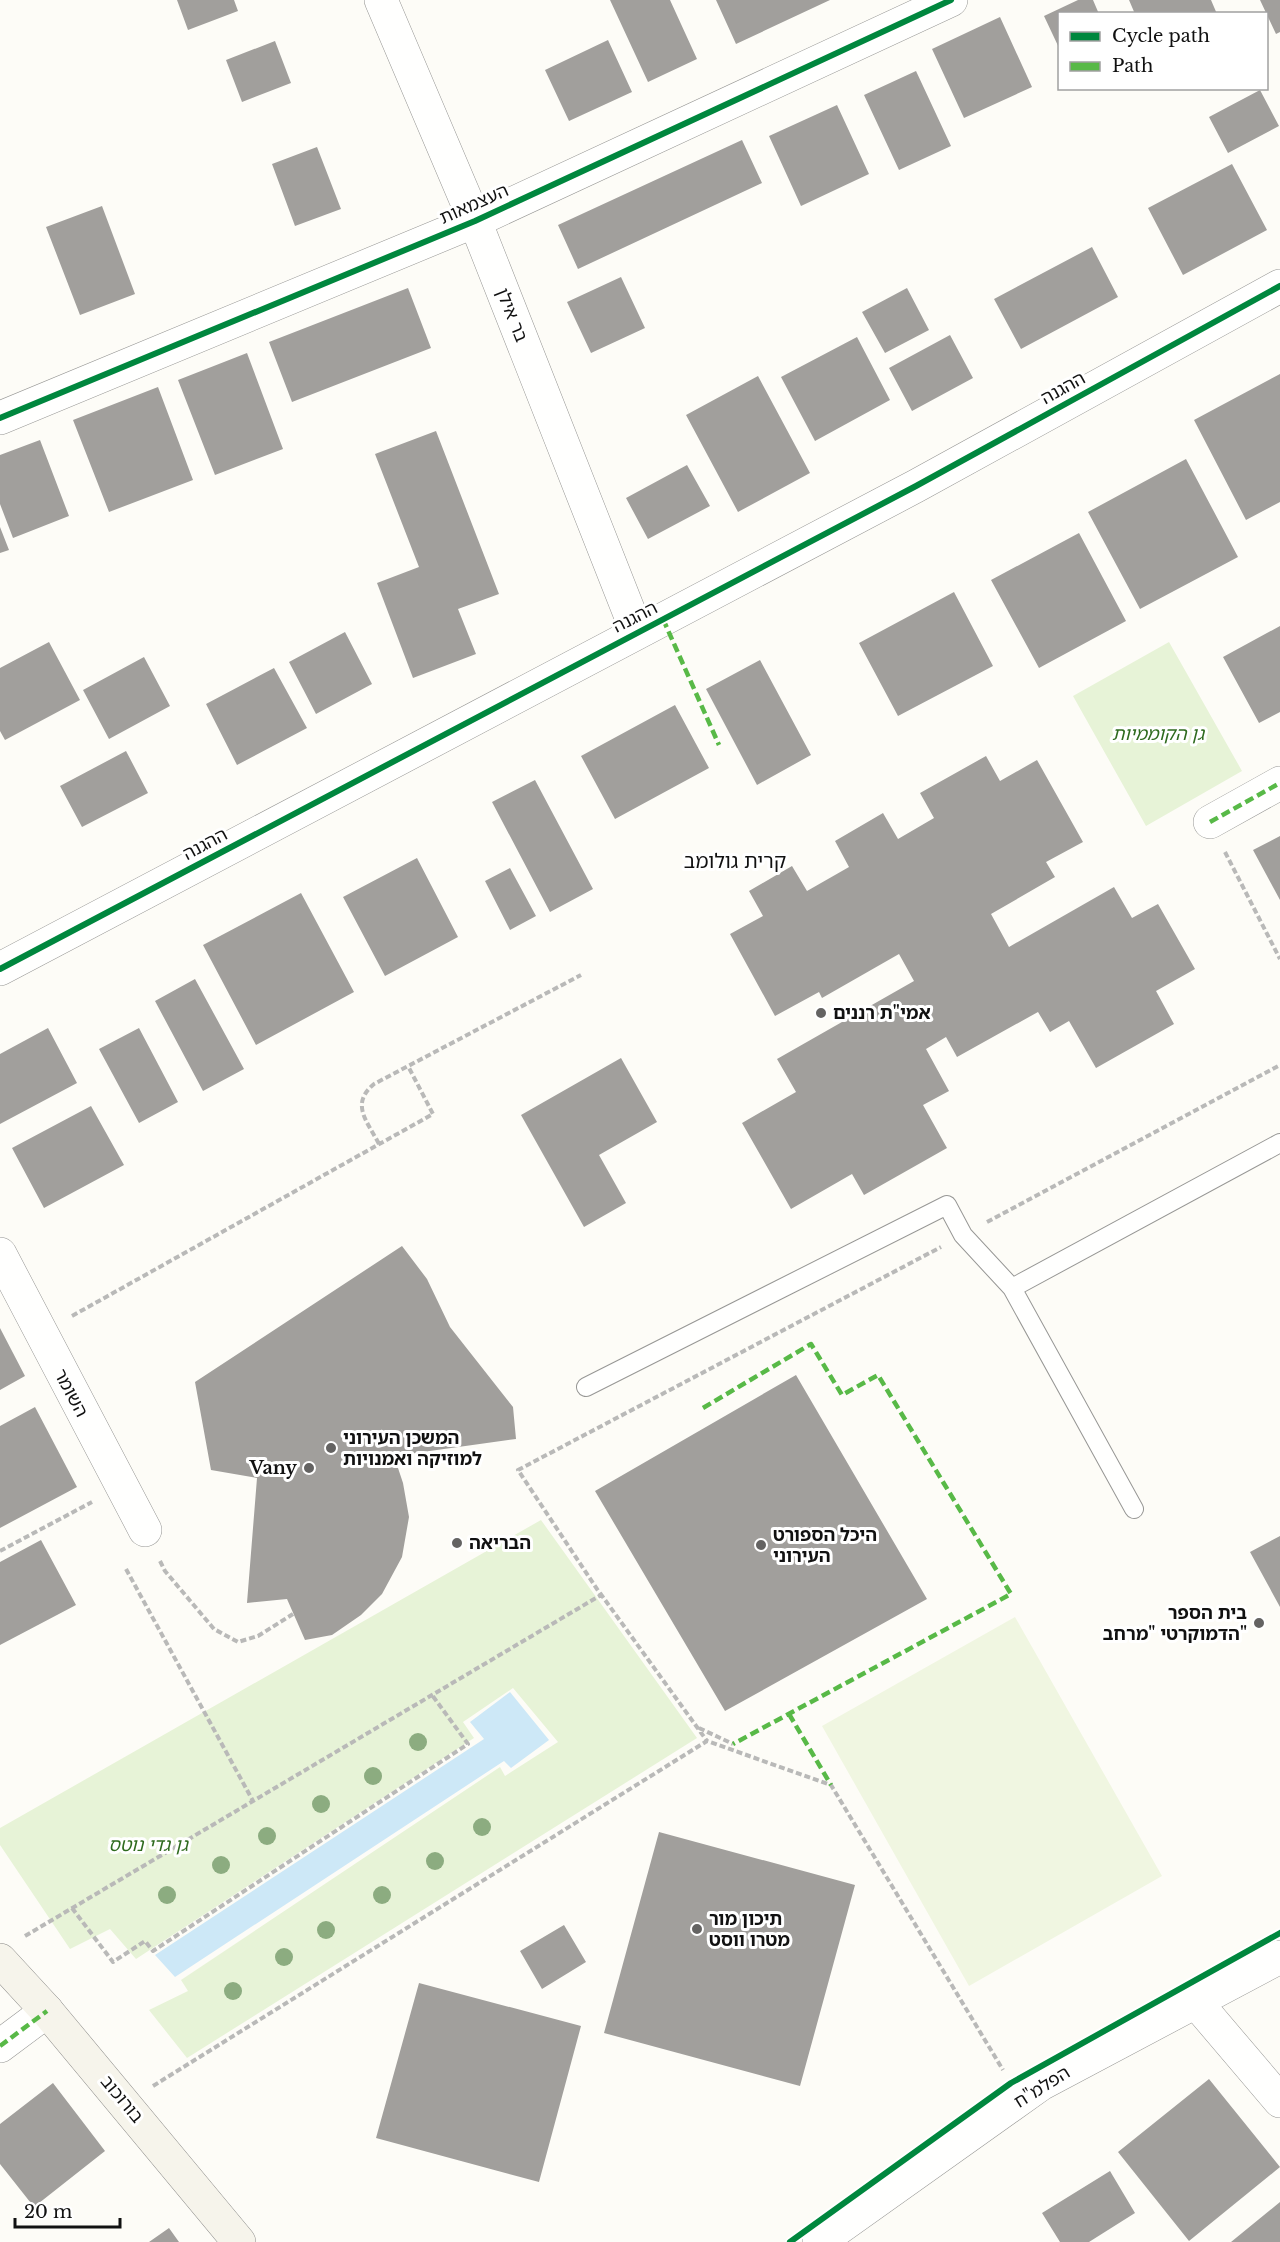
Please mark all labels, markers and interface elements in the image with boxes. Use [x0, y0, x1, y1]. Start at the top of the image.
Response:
legend [1058, 12, 1268, 90]
text: Cycle path [1112, 25, 1210, 47]
text: Path [1112, 55, 1153, 77]
street label: העצמאות [436, 179, 512, 229]
street label: בר אילן [491, 285, 533, 345]
street label: ההגנה [1037, 367, 1089, 409]
street label: ההגנה [609, 596, 661, 638]
park label: גן הקוממיות [1112, 723, 1205, 745]
street label: ההגנה [179, 823, 231, 865]
district label: קרית גולומב [684, 849, 786, 873]
place label: אמי"ת רננים [833, 1002, 931, 1024]
marker: אמי"ת רננים [814, 1006, 828, 1020]
street label: השומר [49, 1365, 93, 1421]
place label: המשכן העירוני למוזיקה ואמנויות [343, 1427, 482, 1470]
marker: המשכן העירוני למוזיקה ואמנויות [324, 1441, 338, 1455]
place label: Vany [249, 1457, 297, 1479]
marker: Vany [302, 1461, 316, 1475]
place label: היכל הספורט העירוני [773, 1524, 877, 1567]
place label: הבריאה [469, 1532, 531, 1554]
marker: הבריאה [450, 1536, 464, 1550]
marker: היכל הספורט העירוני [754, 1538, 768, 1552]
place label: בית הספר הדמוקרטי "מרחב" [1103, 1602, 1247, 1645]
marker: בית הספר הדמוקרטי "מרחב" [1252, 1616, 1266, 1630]
park label: גן גדי נוטס [108, 1834, 189, 1856]
place label: תיכון מור מטרו ווסט [709, 1908, 790, 1951]
marker: תיכון מור מטרו ווסט [690, 1922, 704, 1936]
street label: הפלמ"ח [1010, 2061, 1074, 2113]
street label: בורוכוב [96, 2071, 148, 2127]
scale bar [15, 2191, 120, 2229]
text: 20 m [24, 2201, 72, 2223]

